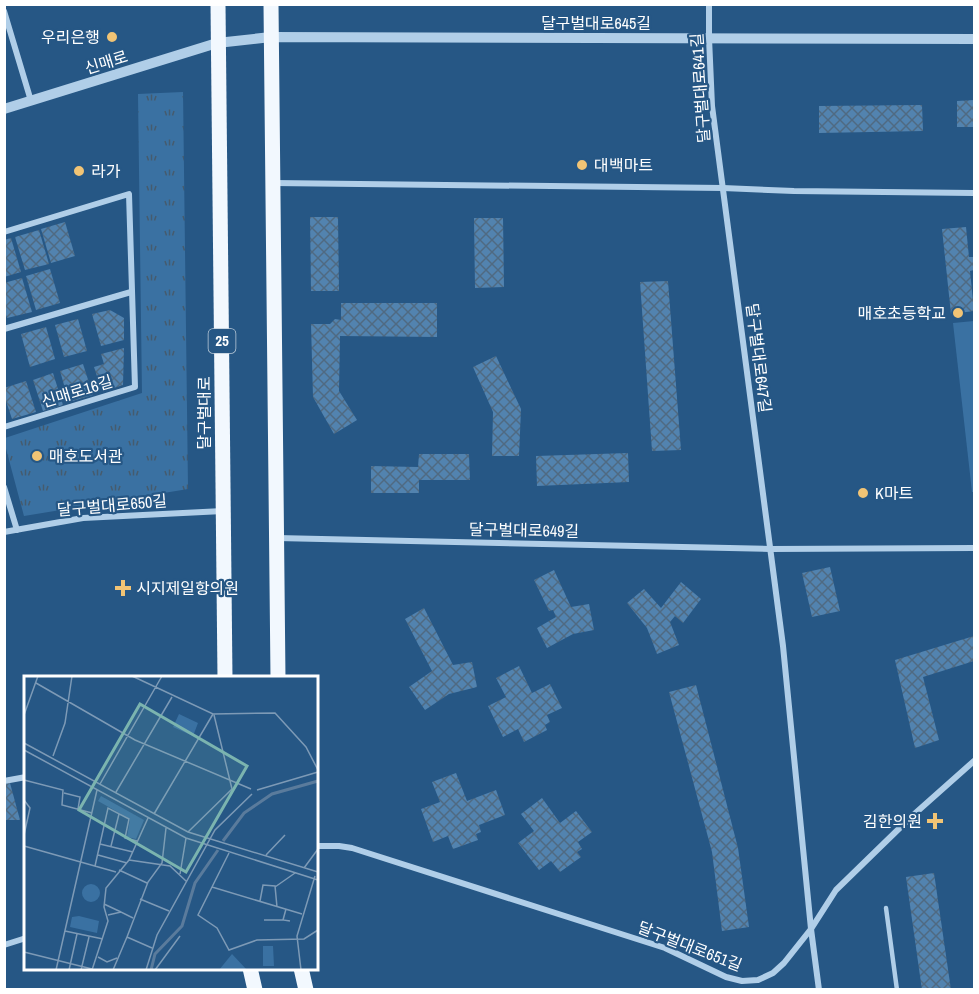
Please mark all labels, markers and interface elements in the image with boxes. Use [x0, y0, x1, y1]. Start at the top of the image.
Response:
street label: 달구벌대로645길 [541, 12, 651, 34]
place label: 우리은행 [41, 26, 100, 48]
marker: 우리은행 [105, 30, 119, 44]
street label: 달구벌대로641길 [685, 32, 715, 144]
street label: 신매로 [82, 45, 131, 79]
place label: 대백마트 [594, 154, 653, 176]
marker: 대백마트 [575, 158, 589, 172]
place label: 라가 [91, 160, 121, 182]
marker: 라가 [72, 164, 86, 178]
street label: 달구벌대로647길 [741, 302, 777, 414]
place label: 매호초등학교 [858, 302, 946, 324]
marker: 매호초등학교 [951, 306, 965, 320]
road number: 25 [208, 329, 236, 353]
street label: 신매로16길 [39, 370, 115, 412]
street label: 달구벌대로 [193, 376, 215, 450]
place label: 매호도서관 [49, 445, 123, 467]
marker: 매호도서관 [30, 449, 44, 463]
place label: K마트 [875, 482, 913, 504]
marker: K마트 [856, 486, 870, 500]
street label: 달구벌대로650길 [56, 489, 168, 521]
street label: 달구벌대로649길 [469, 518, 579, 542]
place label: 시지제일항의원 [136, 577, 239, 599]
marker: 시지제일항의원 [114, 579, 132, 597]
inset map [24, 676, 318, 970]
place label: 김한의원 [863, 810, 922, 832]
marker: 김한의원 [926, 812, 944, 830]
street label: 달구벌대로651길 [635, 916, 745, 976]

